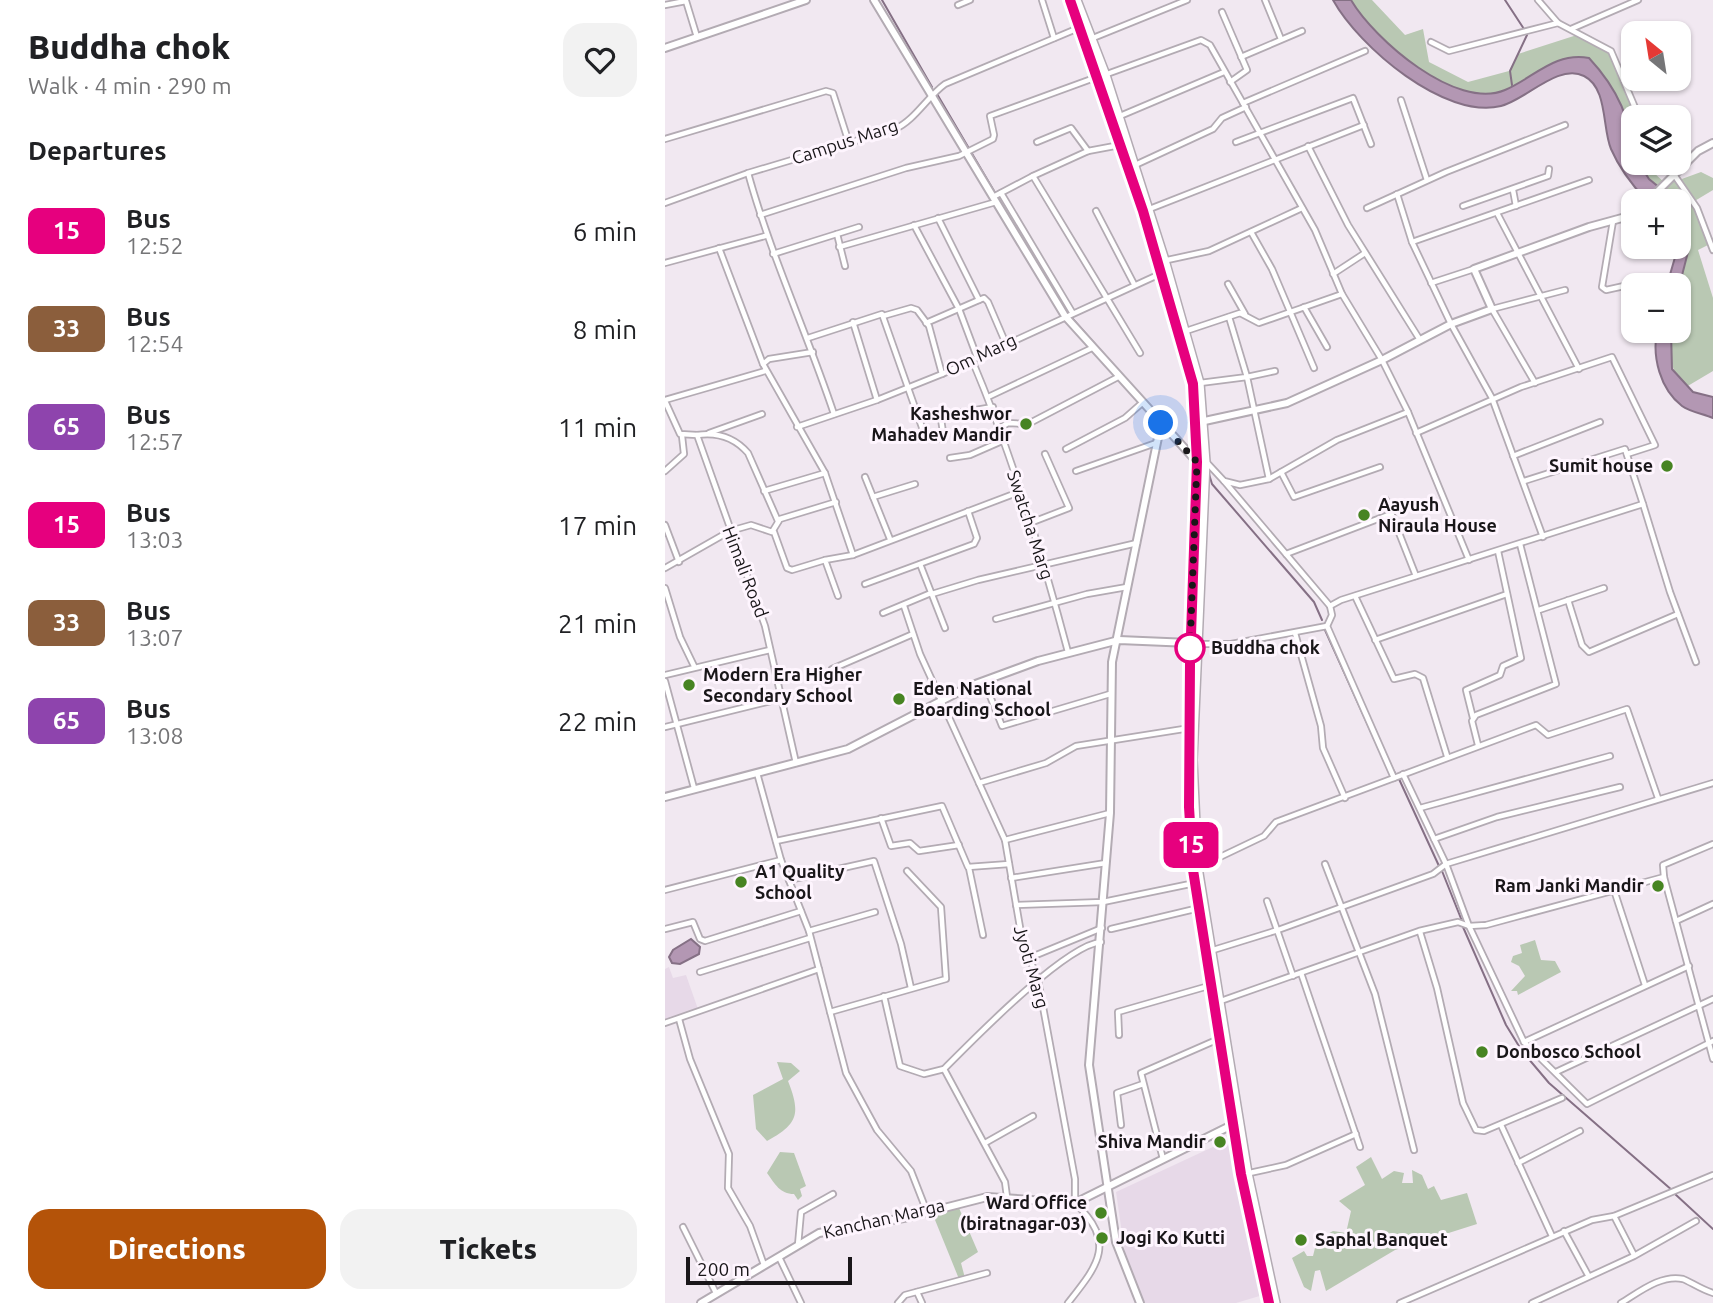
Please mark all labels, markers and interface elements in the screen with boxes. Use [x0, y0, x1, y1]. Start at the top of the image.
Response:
north arrow [1621, 21, 1691, 91]
map controls [1621, 21, 1691, 343]
button: heart [563, 23, 637, 97]
text: Buddha chok [28, 28, 230, 65]
text: Walk · 4 min · 290 m [28, 73, 232, 98]
button: layers [1621, 105, 1691, 175]
street label: Campus Marg [789, 114, 900, 168]
text: Departures [28, 136, 166, 165]
button: + [1621, 189, 1691, 259]
text: Bus [126, 204, 171, 233]
text: 15 [53, 217, 80, 244]
text: 6 min [573, 217, 637, 246]
text: 12:52 [126, 233, 184, 258]
button: − [1621, 273, 1691, 343]
text: Bus [126, 302, 171, 331]
text: 33 [53, 315, 80, 342]
text: 8 min [573, 315, 637, 344]
street label: Om Marg [942, 329, 1019, 379]
text: 12:54 [126, 331, 184, 356]
text: Bus [126, 400, 171, 429]
place label: Kasheshwor Mahadev Mandir [871, 403, 1013, 444]
your location [1143, 405, 1178, 440]
text: 65 [53, 413, 80, 440]
text: 11 min [558, 413, 637, 442]
marker: Kasheshwor Mahadev Mandir [1018, 416, 1034, 432]
text: 12:57 [126, 429, 184, 454]
place label: Sumit house [1549, 455, 1653, 475]
marker: Sumit house [1659, 458, 1675, 474]
street label: Swatcha Marg [1004, 468, 1058, 582]
place label: Aayush Niraula House [1378, 494, 1497, 535]
text: Bus [126, 498, 171, 527]
marker: Aayush Niraula House [1356, 507, 1372, 523]
text: 15 [53, 511, 80, 538]
text: 17 min [558, 511, 637, 540]
street label: Himali Road [719, 523, 773, 620]
text: 13:03 [126, 527, 184, 552]
text: Bus [126, 596, 171, 625]
text: 33 [53, 609, 80, 636]
text: 21 min [558, 609, 637, 638]
text: 13:07 [126, 625, 184, 650]
marker: Buddha chok [1175, 633, 1205, 663]
place label: Buddha chok [1211, 637, 1320, 657]
place label: Modern Era Higher Secondary School [703, 664, 863, 705]
marker: Modern Era Higher Secondary School [681, 677, 697, 693]
place label: Eden National Boarding School [913, 678, 1051, 719]
marker: Eden National Boarding School [891, 691, 907, 707]
text: Bus [126, 694, 171, 723]
text: 65 [53, 707, 80, 734]
text: 22 min [558, 707, 637, 736]
text: 13:08 [126, 723, 184, 748]
line badge: 15 [1159, 822, 1223, 868]
text: 15 [1177, 831, 1205, 858]
place label: A1 Quality School [755, 861, 845, 902]
marker: A1 Quality School [733, 874, 749, 890]
place label: Ram Janki Mandir [1494, 875, 1645, 895]
marker: Ram Janki Mandir [1650, 878, 1666, 894]
street label: Jyoti Marg [1011, 923, 1053, 1011]
place label: Donbosco School [1496, 1041, 1641, 1061]
marker: Donbosco School [1474, 1044, 1490, 1060]
place label: Shiva Mandir [1097, 1131, 1207, 1151]
marker: Shiva Mandir [1212, 1134, 1228, 1150]
place label: Ward Office (biratnagar-03) [960, 1192, 1087, 1234]
street label: Kanchan Marga [821, 1194, 946, 1242]
marker: Ward Office (biratnagar-03) [1093, 1205, 1109, 1221]
button: Directions [28, 1209, 326, 1289]
button: Tickets [340, 1209, 637, 1289]
place label: Jogi Ko Kutti [1116, 1227, 1225, 1247]
place label: Saphal Banquet [1315, 1229, 1448, 1249]
marker: Jogi Ko Kutti [1094, 1230, 1110, 1246]
marker: Saphal Banquet [1293, 1232, 1309, 1248]
scale bar [686, 1254, 852, 1286]
text: 200 m [697, 1258, 750, 1280]

